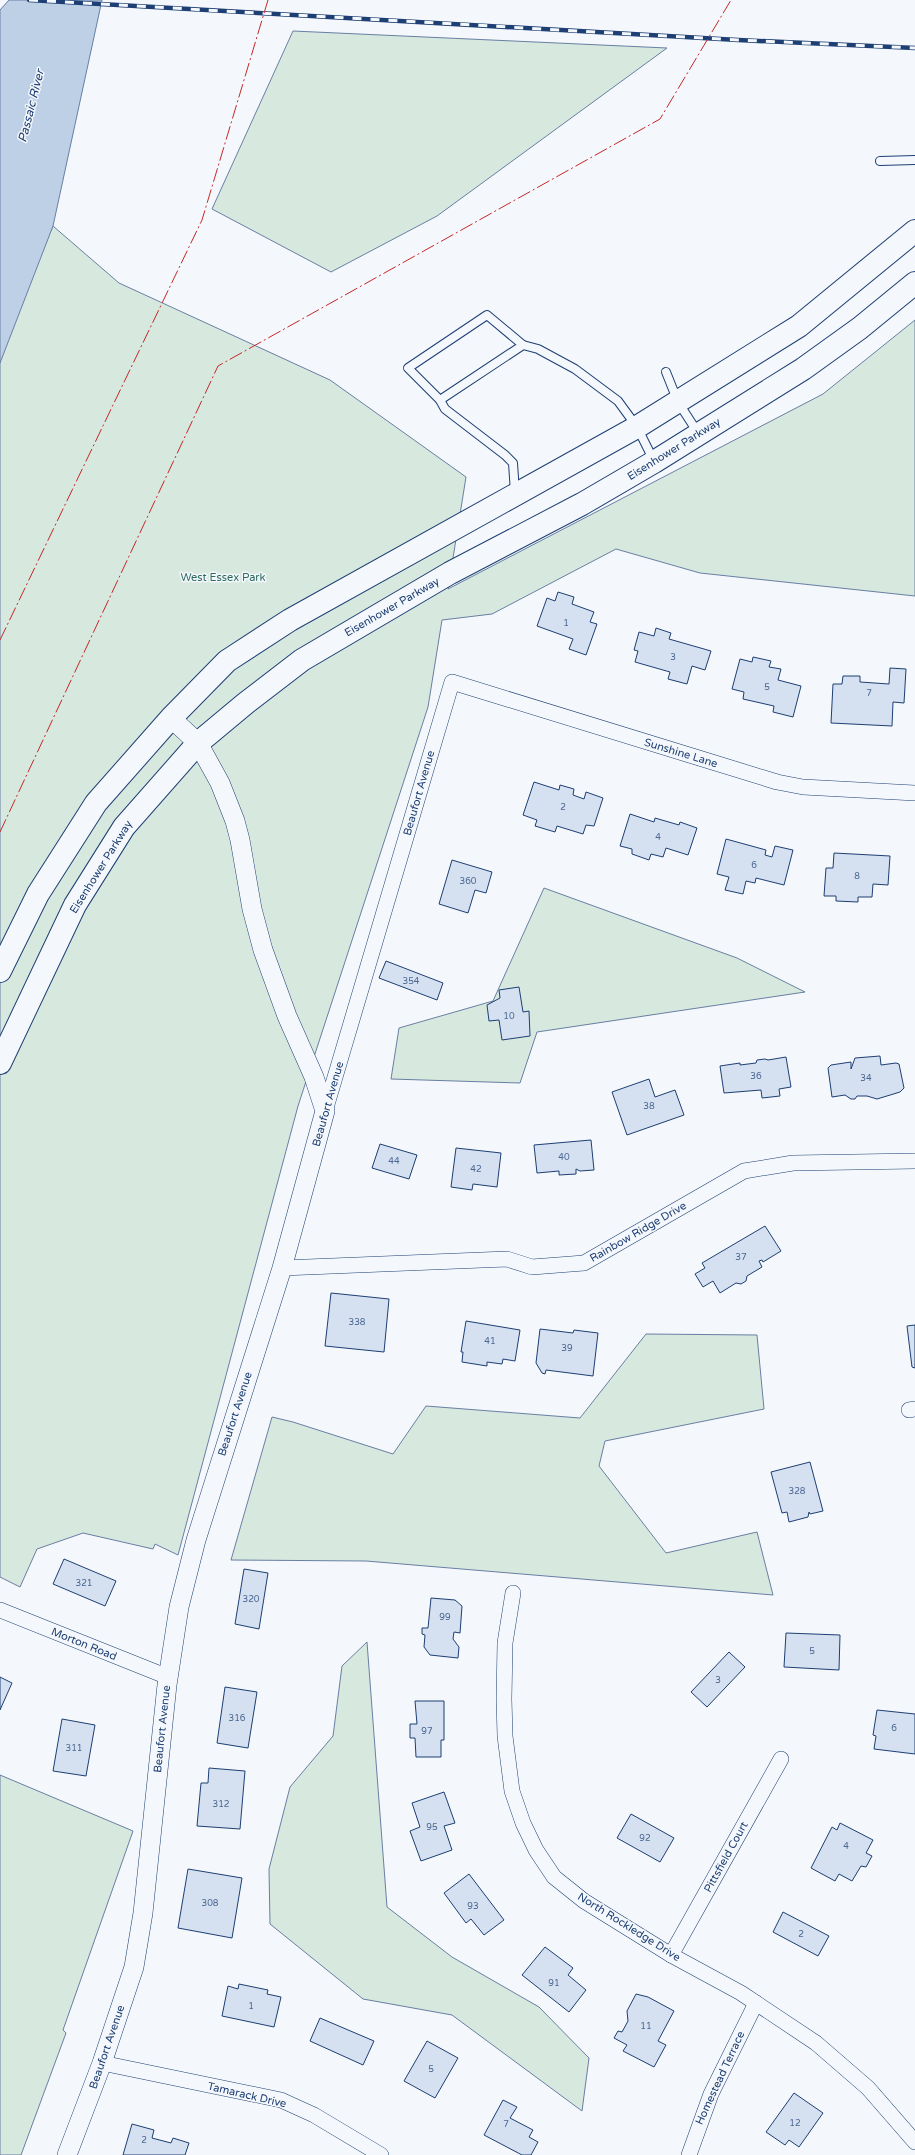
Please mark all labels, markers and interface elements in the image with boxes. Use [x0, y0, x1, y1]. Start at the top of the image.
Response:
water label: Passaic River [15, 67, 47, 144]
street label: Eisenhower Parkway [625, 415, 723, 483]
park label: West Essex Park [180, 571, 266, 584]
street label: Eisenhower Parkway [342, 574, 442, 639]
house number: 1 [563, 618, 569, 629]
house number: 3 [670, 652, 676, 663]
house number: 5 [764, 682, 770, 693]
house number: 7 [866, 688, 872, 699]
street label: Sunshine Lane [643, 736, 719, 770]
street label: Beaufort Avenue [401, 749, 437, 837]
house number: 2 [560, 802, 566, 813]
street label: Eisenhower Parkway [67, 818, 135, 916]
house number: 4 [655, 832, 661, 843]
house number: 6 [751, 860, 757, 871]
house number: 8 [854, 871, 860, 882]
house number: 360 [460, 876, 477, 887]
house number: 354 [403, 976, 420, 987]
house number: 10 [503, 1011, 515, 1022]
street label: Beaufort Avenue [310, 1060, 346, 1148]
house number: 36 [750, 1071, 762, 1082]
house number: 34 [860, 1073, 872, 1084]
house number: 38 [643, 1101, 655, 1112]
house number: 40 [558, 1152, 570, 1163]
house number: 44 [388, 1156, 400, 1167]
house number: 42 [470, 1164, 482, 1175]
street label: Rainbow Ridge Drive [587, 1199, 689, 1265]
house number: 37 [735, 1252, 747, 1263]
house number: 338 [349, 1317, 366, 1328]
house number: 41 [484, 1336, 496, 1347]
house number: 39 [561, 1343, 573, 1354]
street label: Beaufort Avenue [215, 1370, 255, 1458]
house number: 328 [789, 1486, 806, 1497]
house number: 321 [76, 1578, 92, 1589]
house number: 320 [243, 1594, 260, 1605]
house number: 99 [439, 1612, 451, 1623]
street label: Morton Road [49, 1625, 119, 1663]
house number: 5 [809, 1646, 815, 1657]
house number: 3 [715, 1675, 721, 1686]
street label: Beaufort Avenue [151, 1685, 173, 1773]
house number: 316 [229, 1713, 246, 1724]
house number: 6 [891, 1723, 897, 1734]
house number: 97 [421, 1726, 433, 1737]
house number: 311 [66, 1743, 82, 1754]
house number: 312 [213, 1799, 229, 1810]
street label: Pittsfield Court [701, 1819, 751, 1895]
house number: 95 [426, 1822, 438, 1833]
house number: 92 [639, 1833, 651, 1844]
house number: 4 [843, 1841, 849, 1852]
street label: North Rockledge Drive [575, 1890, 683, 1964]
house number: 308 [202, 1898, 219, 1909]
house number: 93 [467, 1901, 479, 1912]
house number: 2 [798, 1929, 804, 1940]
house number: 91 [548, 1978, 560, 1989]
house number: 1 [248, 2001, 254, 2012]
street label: Beaufort Avenue [87, 2003, 127, 2091]
house number: 11 [640, 2021, 652, 2032]
street label: Homestead Terrace [693, 2029, 747, 2127]
house number: 5 [428, 2064, 434, 2075]
street label: Tamarack Drive [206, 2080, 288, 2110]
house number: 12 [789, 2118, 801, 2129]
house number: 7 [503, 2119, 509, 2130]
house number: 2 [141, 2135, 147, 2146]

